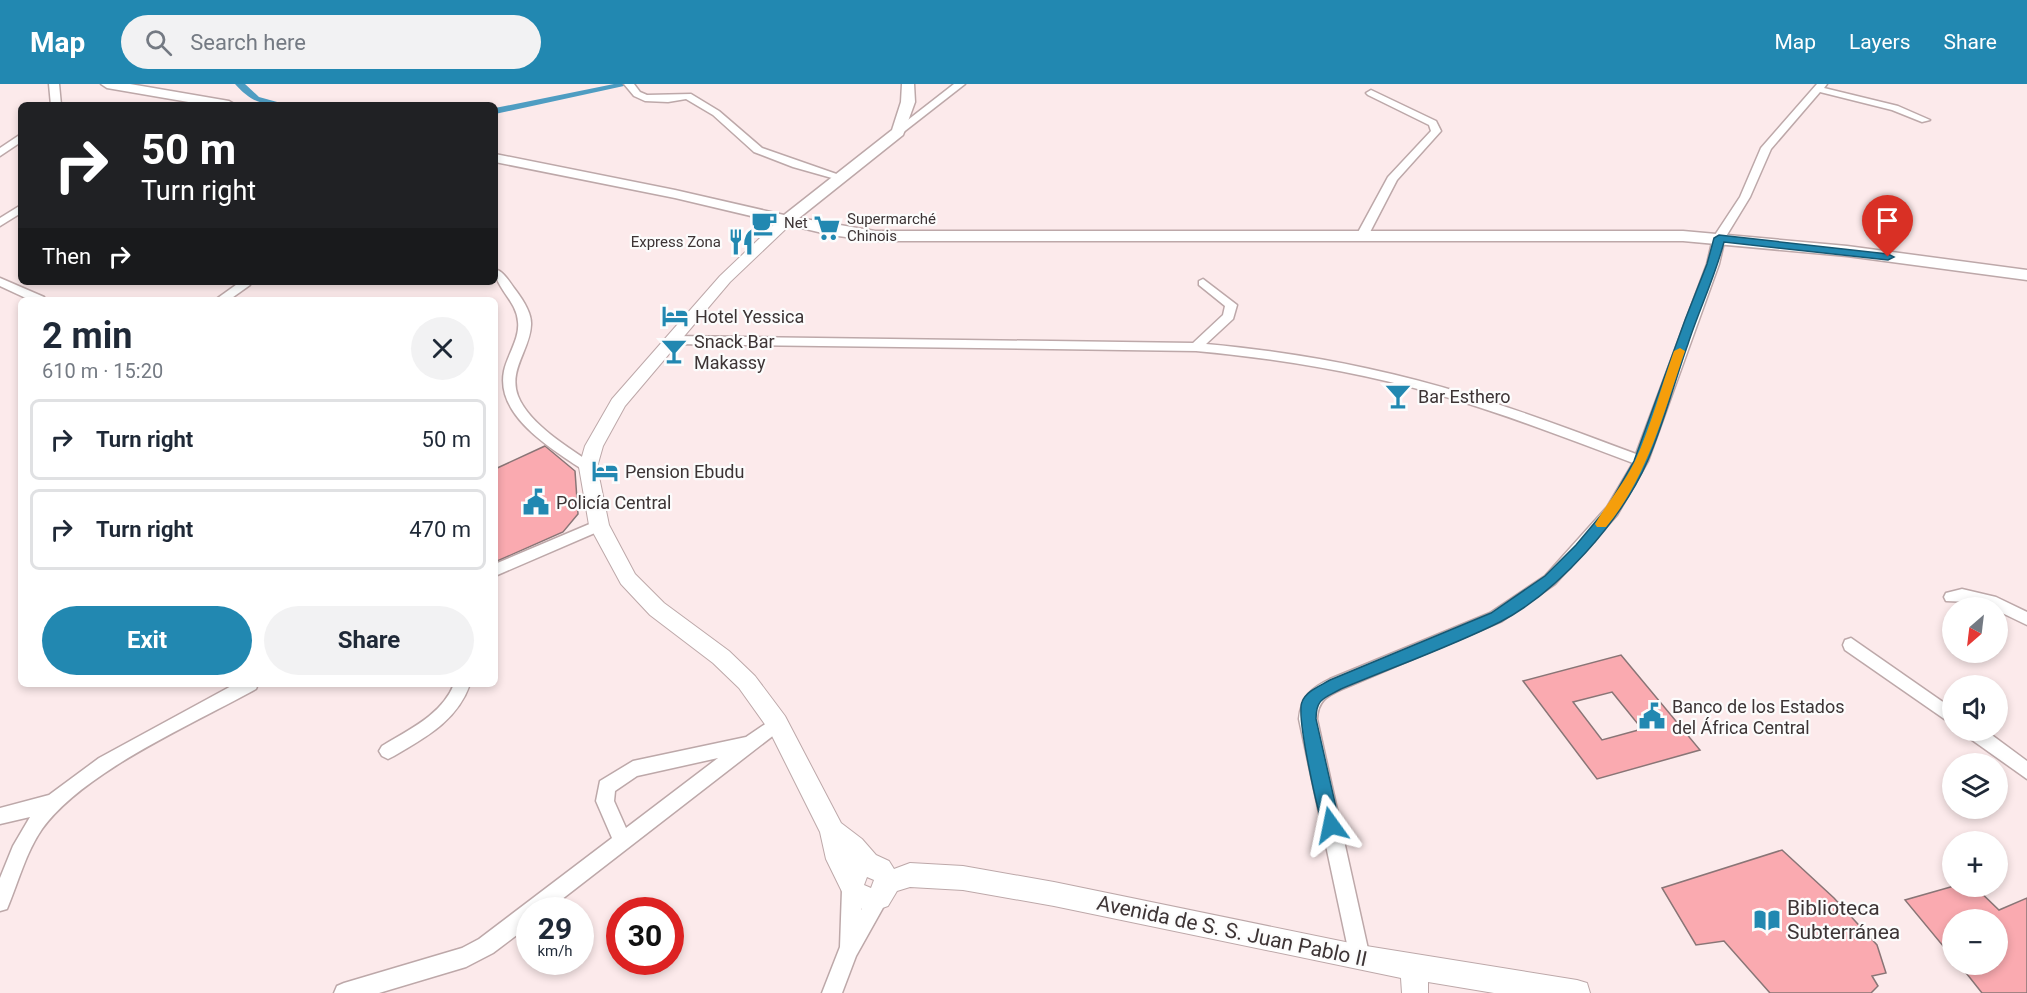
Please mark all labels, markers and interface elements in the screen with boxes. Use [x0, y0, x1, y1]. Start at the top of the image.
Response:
search box [121, 15, 541, 69]
text: Map [30, 26, 85, 59]
icon: search [142, 26, 175, 59]
text: Search here [190, 30, 306, 55]
text: Map [1774, 30, 1816, 54]
text: Layers [1849, 30, 1910, 54]
text: Share [1943, 30, 1997, 54]
text: 50 m [141, 125, 236, 174]
icon: right [42, 126, 120, 204]
text: Turn right [141, 175, 256, 207]
pin [1862, 195, 1913, 257]
icon: arrive [1871, 204, 1904, 237]
cafe icon: Net [749, 208, 779, 238]
place label: Supermarché Chinois [847, 210, 936, 245]
supermarket icon: Supermarché Chinois [812, 213, 842, 243]
place label: Net [784, 214, 808, 232]
restaurant icon: Express Zona [726, 227, 756, 257]
place label: Express Zona [631, 233, 721, 251]
icon: right [103, 240, 136, 273]
text: Then [42, 244, 91, 269]
hotel icon: Hotel Yessica [660, 301, 690, 331]
place label: Hotel Yessica [695, 306, 804, 327]
text: 2 min [42, 315, 133, 357]
button: close [411, 317, 474, 380]
place label: Snack Bar Makassy [694, 331, 775, 373]
bar icon: Snack Bar Makassy [659, 336, 689, 366]
text: 610 m · 15:20 [42, 359, 163, 383]
bar icon: Bar Esthero [1383, 381, 1413, 411]
place label: Bar Esthero [1418, 386, 1511, 407]
icon: right [45, 423, 78, 456]
text: Turn right [96, 427, 193, 452]
text: 50 m [422, 427, 471, 452]
hotel icon: Pension Ebudu [590, 456, 620, 486]
place label: Pension Ebudu [625, 461, 744, 482]
public building icon: Policía Central [521, 487, 551, 517]
place label: Policía Central [556, 492, 671, 513]
icon: right [45, 513, 78, 546]
text: Turn right [96, 517, 193, 542]
text: 470 m [409, 517, 471, 542]
north arrow [1942, 597, 2008, 663]
map controls [1942, 597, 2008, 975]
button: Exit [42, 606, 252, 675]
button: Share [264, 606, 474, 675]
button: sound [1942, 675, 2008, 741]
place label: Banco de los Estados del África Central [1672, 696, 1845, 738]
public building icon: Banco de los Estados del África Central [1637, 701, 1667, 731]
button: layers [1942, 753, 2008, 819]
position arrow [1299, 793, 1363, 857]
button: + [1942, 831, 2008, 897]
street label: Avenida de S. S. Juan Pablo II [1095, 891, 1369, 971]
place label: Biblioteca Subterránea [1787, 896, 1900, 944]
speed limit sign: 30 [606, 897, 684, 975]
library icon: Biblioteca Subterránea [1752, 905, 1782, 935]
button: − [1942, 909, 2008, 975]
text: 29 [538, 911, 572, 946]
text: km/h [537, 942, 573, 960]

